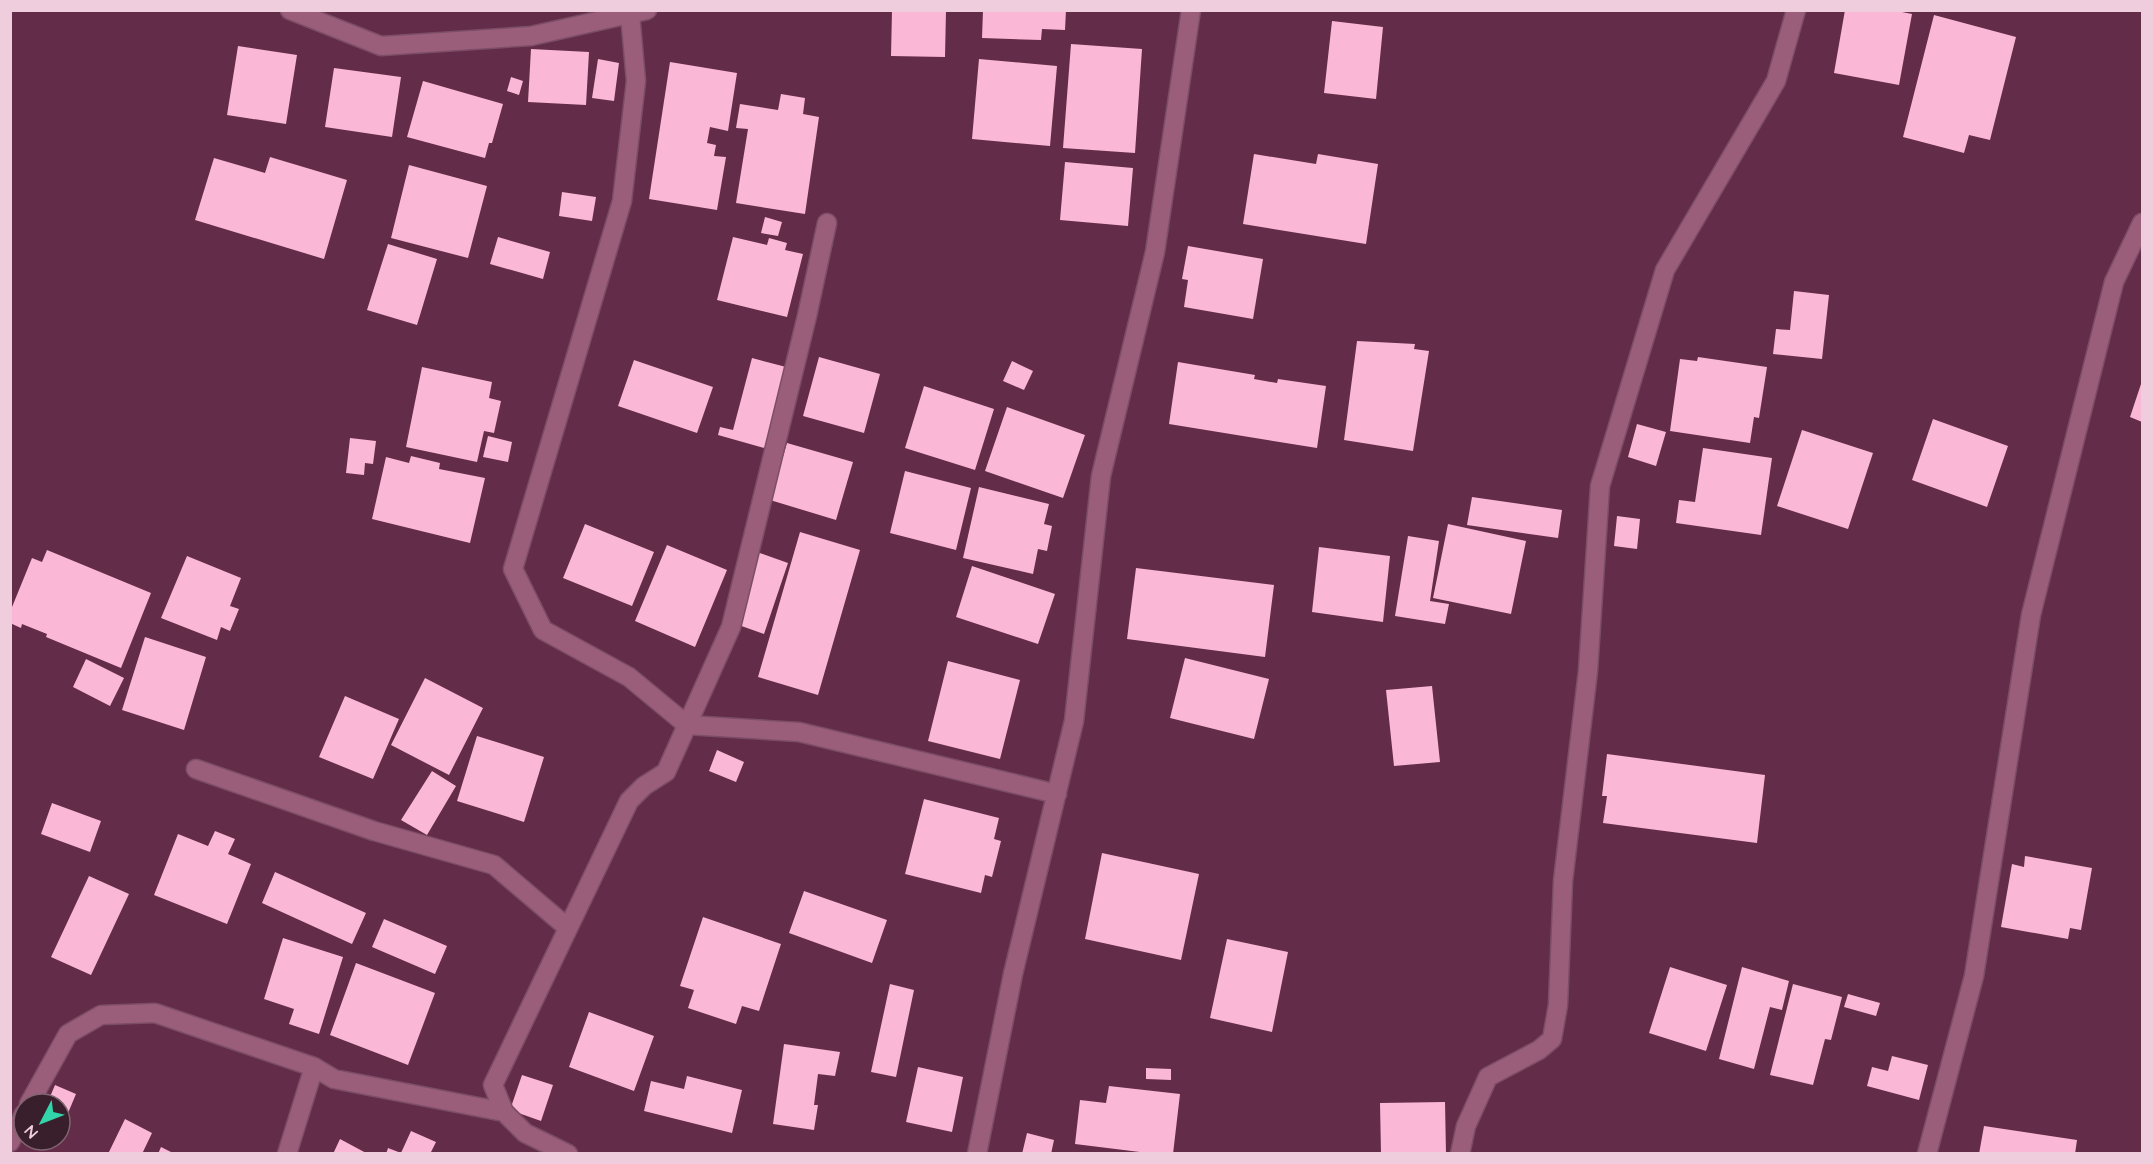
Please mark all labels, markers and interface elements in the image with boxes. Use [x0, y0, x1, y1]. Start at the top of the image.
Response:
north arrow [12, 1092, 72, 1152]
text: N [19, 1121, 42, 1143]

